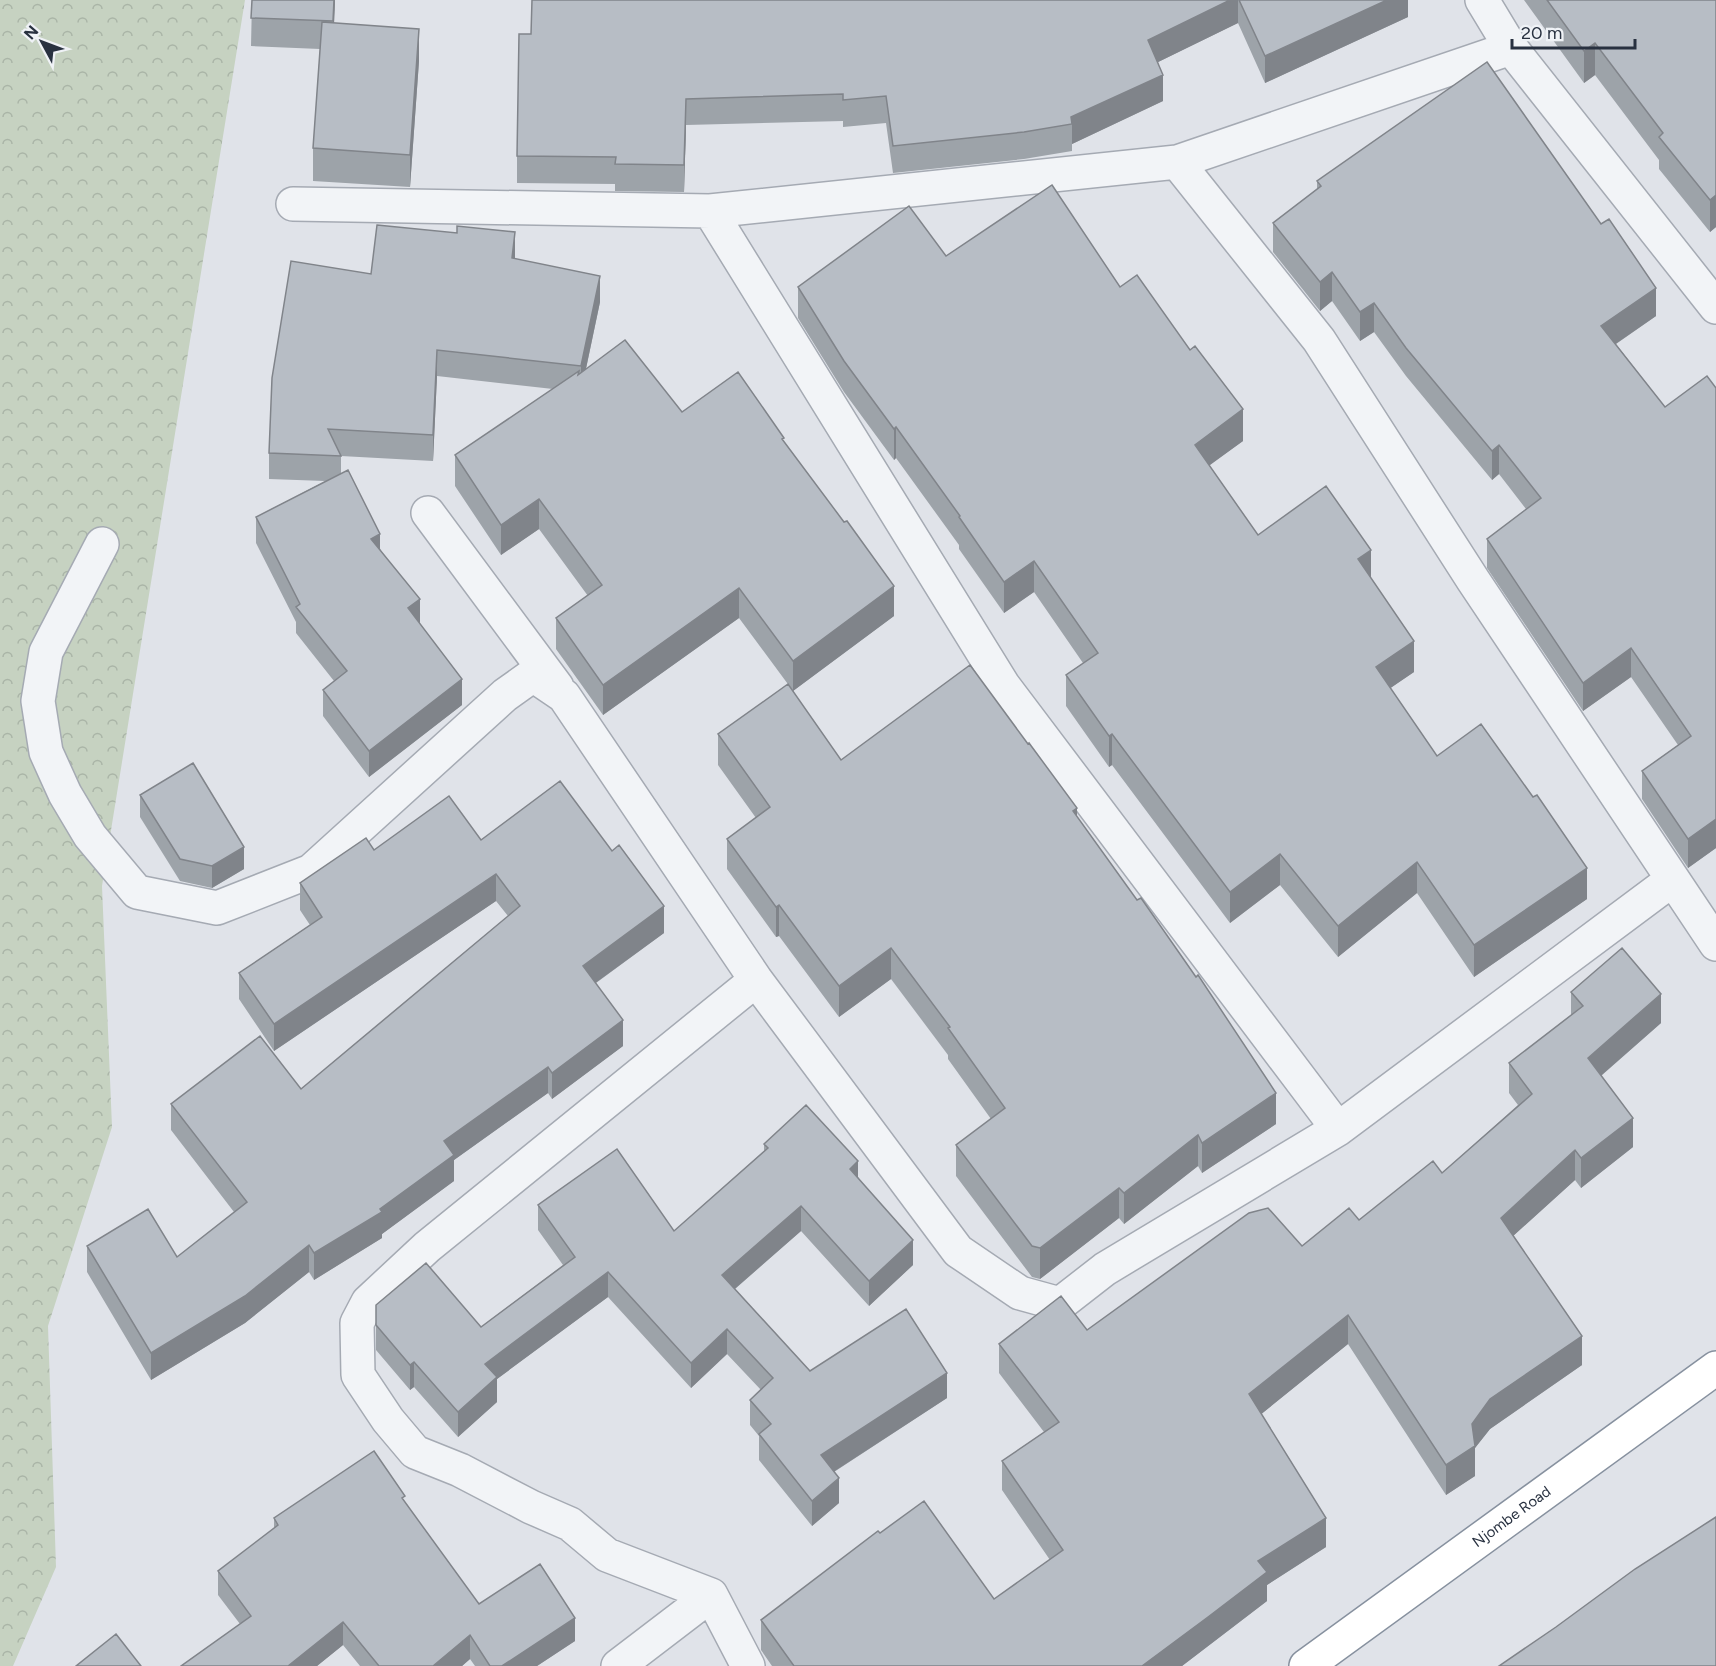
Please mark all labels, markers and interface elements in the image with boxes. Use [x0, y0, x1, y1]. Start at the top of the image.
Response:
north arrow [12, 12, 72, 72]
scale bar [1512, 12, 1635, 50]
text: N [20, 22, 42, 43]
text: 20 m [1521, 22, 1562, 44]
street label: Njombe Road [1469, 1482, 1554, 1551]

